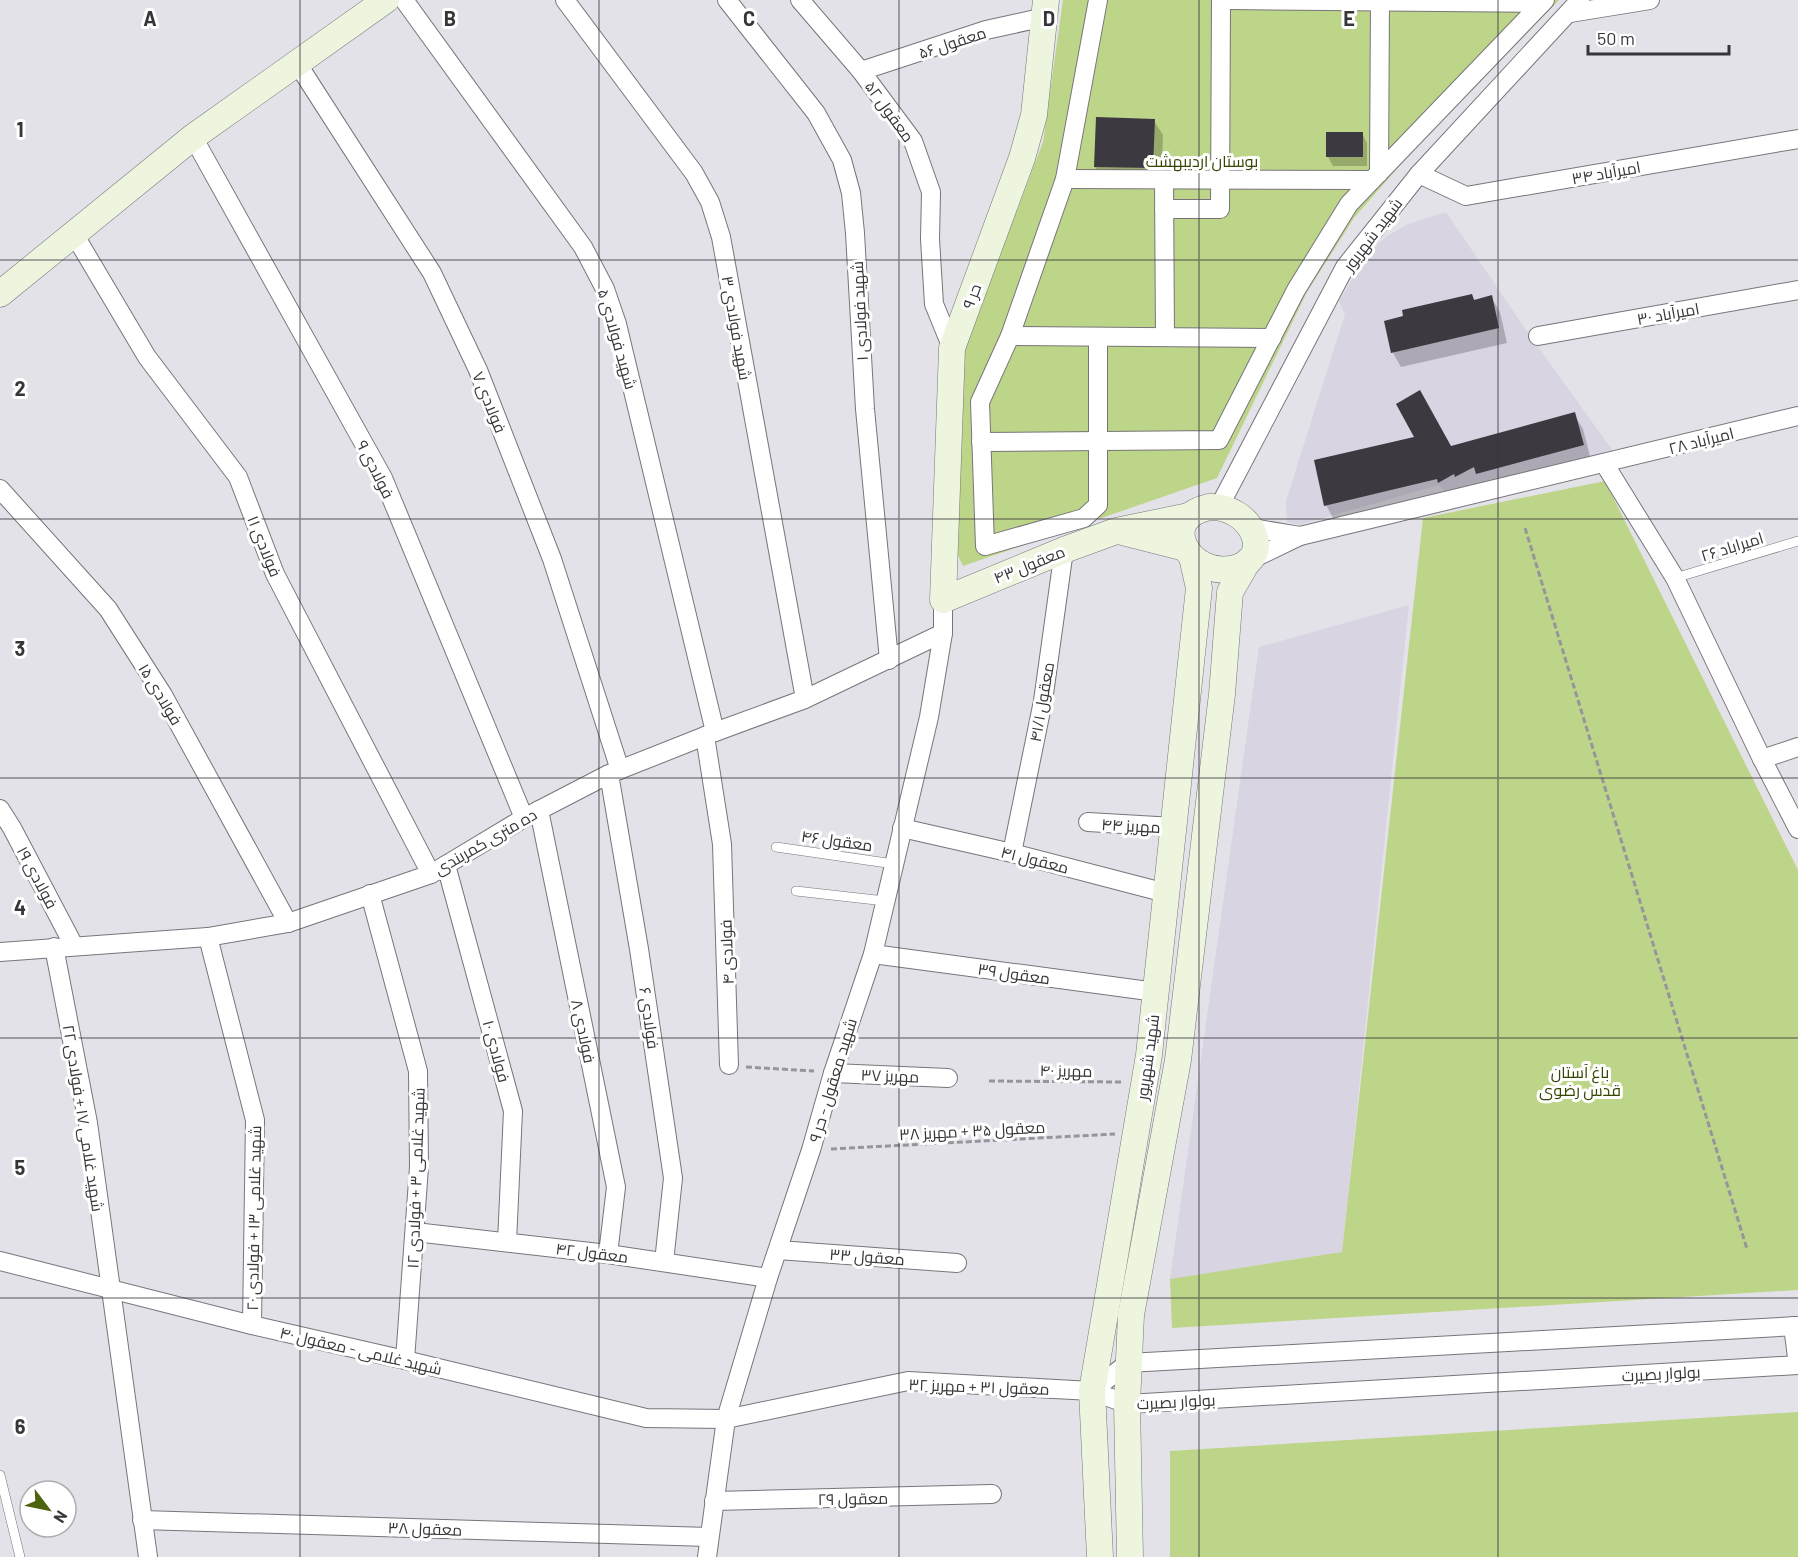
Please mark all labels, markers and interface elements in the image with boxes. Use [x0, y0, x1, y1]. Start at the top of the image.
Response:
text: A [143, 6, 157, 30]
text: B [444, 6, 456, 30]
text: C [743, 6, 755, 30]
text: D [1043, 6, 1055, 30]
text: E [1343, 6, 1355, 30]
scale bar [1588, 18, 1729, 56]
street label: معقول ۵۶ [916, 22, 989, 64]
text: 50 m [1597, 27, 1635, 49]
street label: معقول ۵۲ [860, 77, 919, 146]
text: 1 [16, 117, 24, 141]
park label: بوستان اردیبهشت [1146, 151, 1258, 172]
street label: امیرآباد ۳۴ [1570, 157, 1642, 188]
street label: شهید شهریور [1338, 194, 1407, 276]
street label: شهید فولادی ۱ [847, 261, 873, 361]
street label: شهید فولادی ۳ [717, 274, 756, 382]
street label: حر ۹ [958, 281, 985, 311]
street label: شهید فولادی ۵ [593, 287, 641, 392]
street label: امیرآباد ۳۰ [1635, 298, 1701, 329]
street label: فولادی ۷ [467, 369, 511, 436]
text: 2 [14, 376, 26, 400]
street label: امیرآباد ۲۸ [1666, 423, 1736, 458]
street label: فولادی ۹ [351, 437, 399, 502]
street label: فولادی ۱۱ [242, 513, 286, 580]
street label: امیراباد ۲۶ [1698, 527, 1766, 565]
street label: معقول ۴۳ [991, 541, 1068, 589]
text: 3 [15, 636, 25, 660]
street label: فولادی ۱۵ [134, 660, 187, 729]
street label: معقول ۴۱/۱ [1025, 661, 1059, 744]
street label: ده متری کمربندی [430, 804, 541, 880]
street label: مهریز ۴۴ [1101, 814, 1161, 838]
street label: معقول ۴۶ [800, 826, 874, 856]
street label: معقول ۴۱ [999, 841, 1071, 879]
street label: فولادی ۱۹ [12, 843, 62, 912]
text: 4 [14, 895, 26, 919]
street label: فولادی ۴ [715, 919, 739, 985]
street label: معقول ۳۹ [976, 959, 1051, 989]
street label: فولادی ۶ [634, 986, 664, 1050]
street label: فولادی ۸ [566, 997, 600, 1065]
street label: شهید شهریور [1131, 1013, 1164, 1102]
street label: شهید معقول - حر ۹ [804, 1016, 862, 1145]
street label: فولادی ۱۰ [478, 1018, 514, 1085]
street label: شهید غلامی ۱۷ + فولادی ۲۲ [58, 1023, 108, 1213]
street label: مهریز ۴۰ [1040, 1060, 1092, 1082]
park label: باغ آستان قدس رضوی [1539, 1062, 1621, 1101]
street label: مهریز ۳۷ [860, 1064, 920, 1088]
street label: شهید غلامی ۳ + فولادی ۱۲ [402, 1087, 430, 1269]
street label: معقول ۳۵ + مهریز ۳۸ [898, 1117, 1046, 1145]
street label: شهید غلامی ۱۳ + فولادی ۲۰ [242, 1125, 266, 1311]
text: 5 [15, 1155, 26, 1179]
street label: معقول ۴۲ [554, 1238, 629, 1268]
street label: معقول ۳۳ [829, 1244, 905, 1270]
street label: شهید غلامی - معقول ۴۰ [278, 1322, 444, 1380]
street label: بولوار بصیرت [1621, 1361, 1701, 1386]
street label: معقول ۳۱ + مهریز ۳۲ [908, 1374, 1050, 1400]
street label: بولوار بصیرت [1136, 1389, 1216, 1414]
text: 6 [15, 1414, 26, 1438]
north arrow [18, 1479, 78, 1539]
street label: معقول ۲۹ [818, 1488, 888, 1510]
text: N [50, 1508, 72, 1527]
street label: معقول ۳۸ [387, 1517, 463, 1541]

